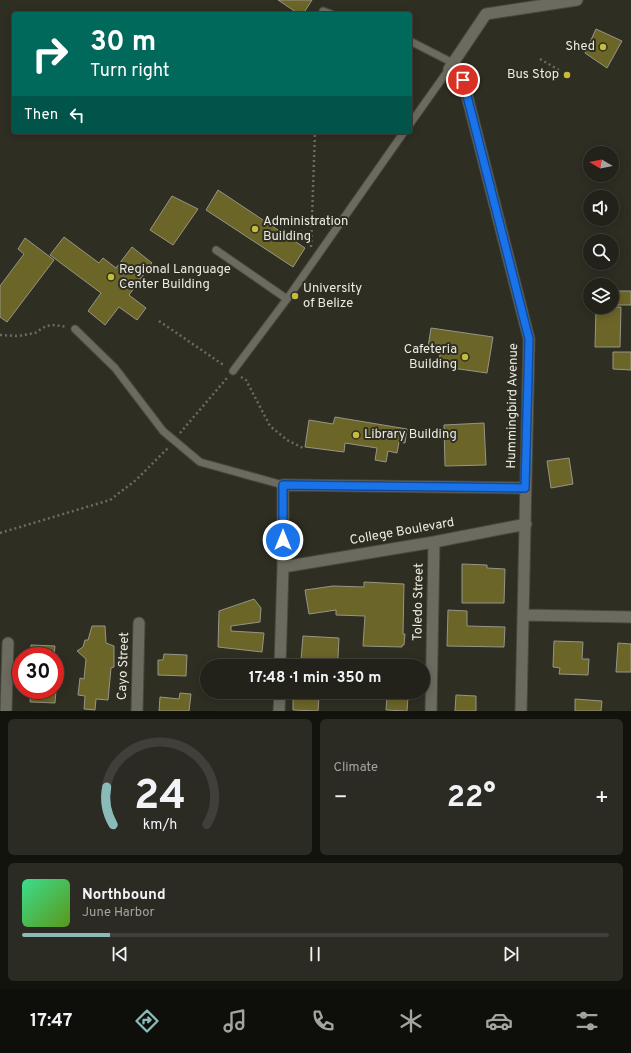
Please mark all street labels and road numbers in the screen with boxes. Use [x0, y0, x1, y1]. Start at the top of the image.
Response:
street label: Hummingbird Avenue [504, 343, 522, 469]
street label: College Boulevard [348, 515, 456, 549]
street label: Toledo Street [410, 563, 428, 641]
street label: Cayo Street [115, 632, 133, 700]

